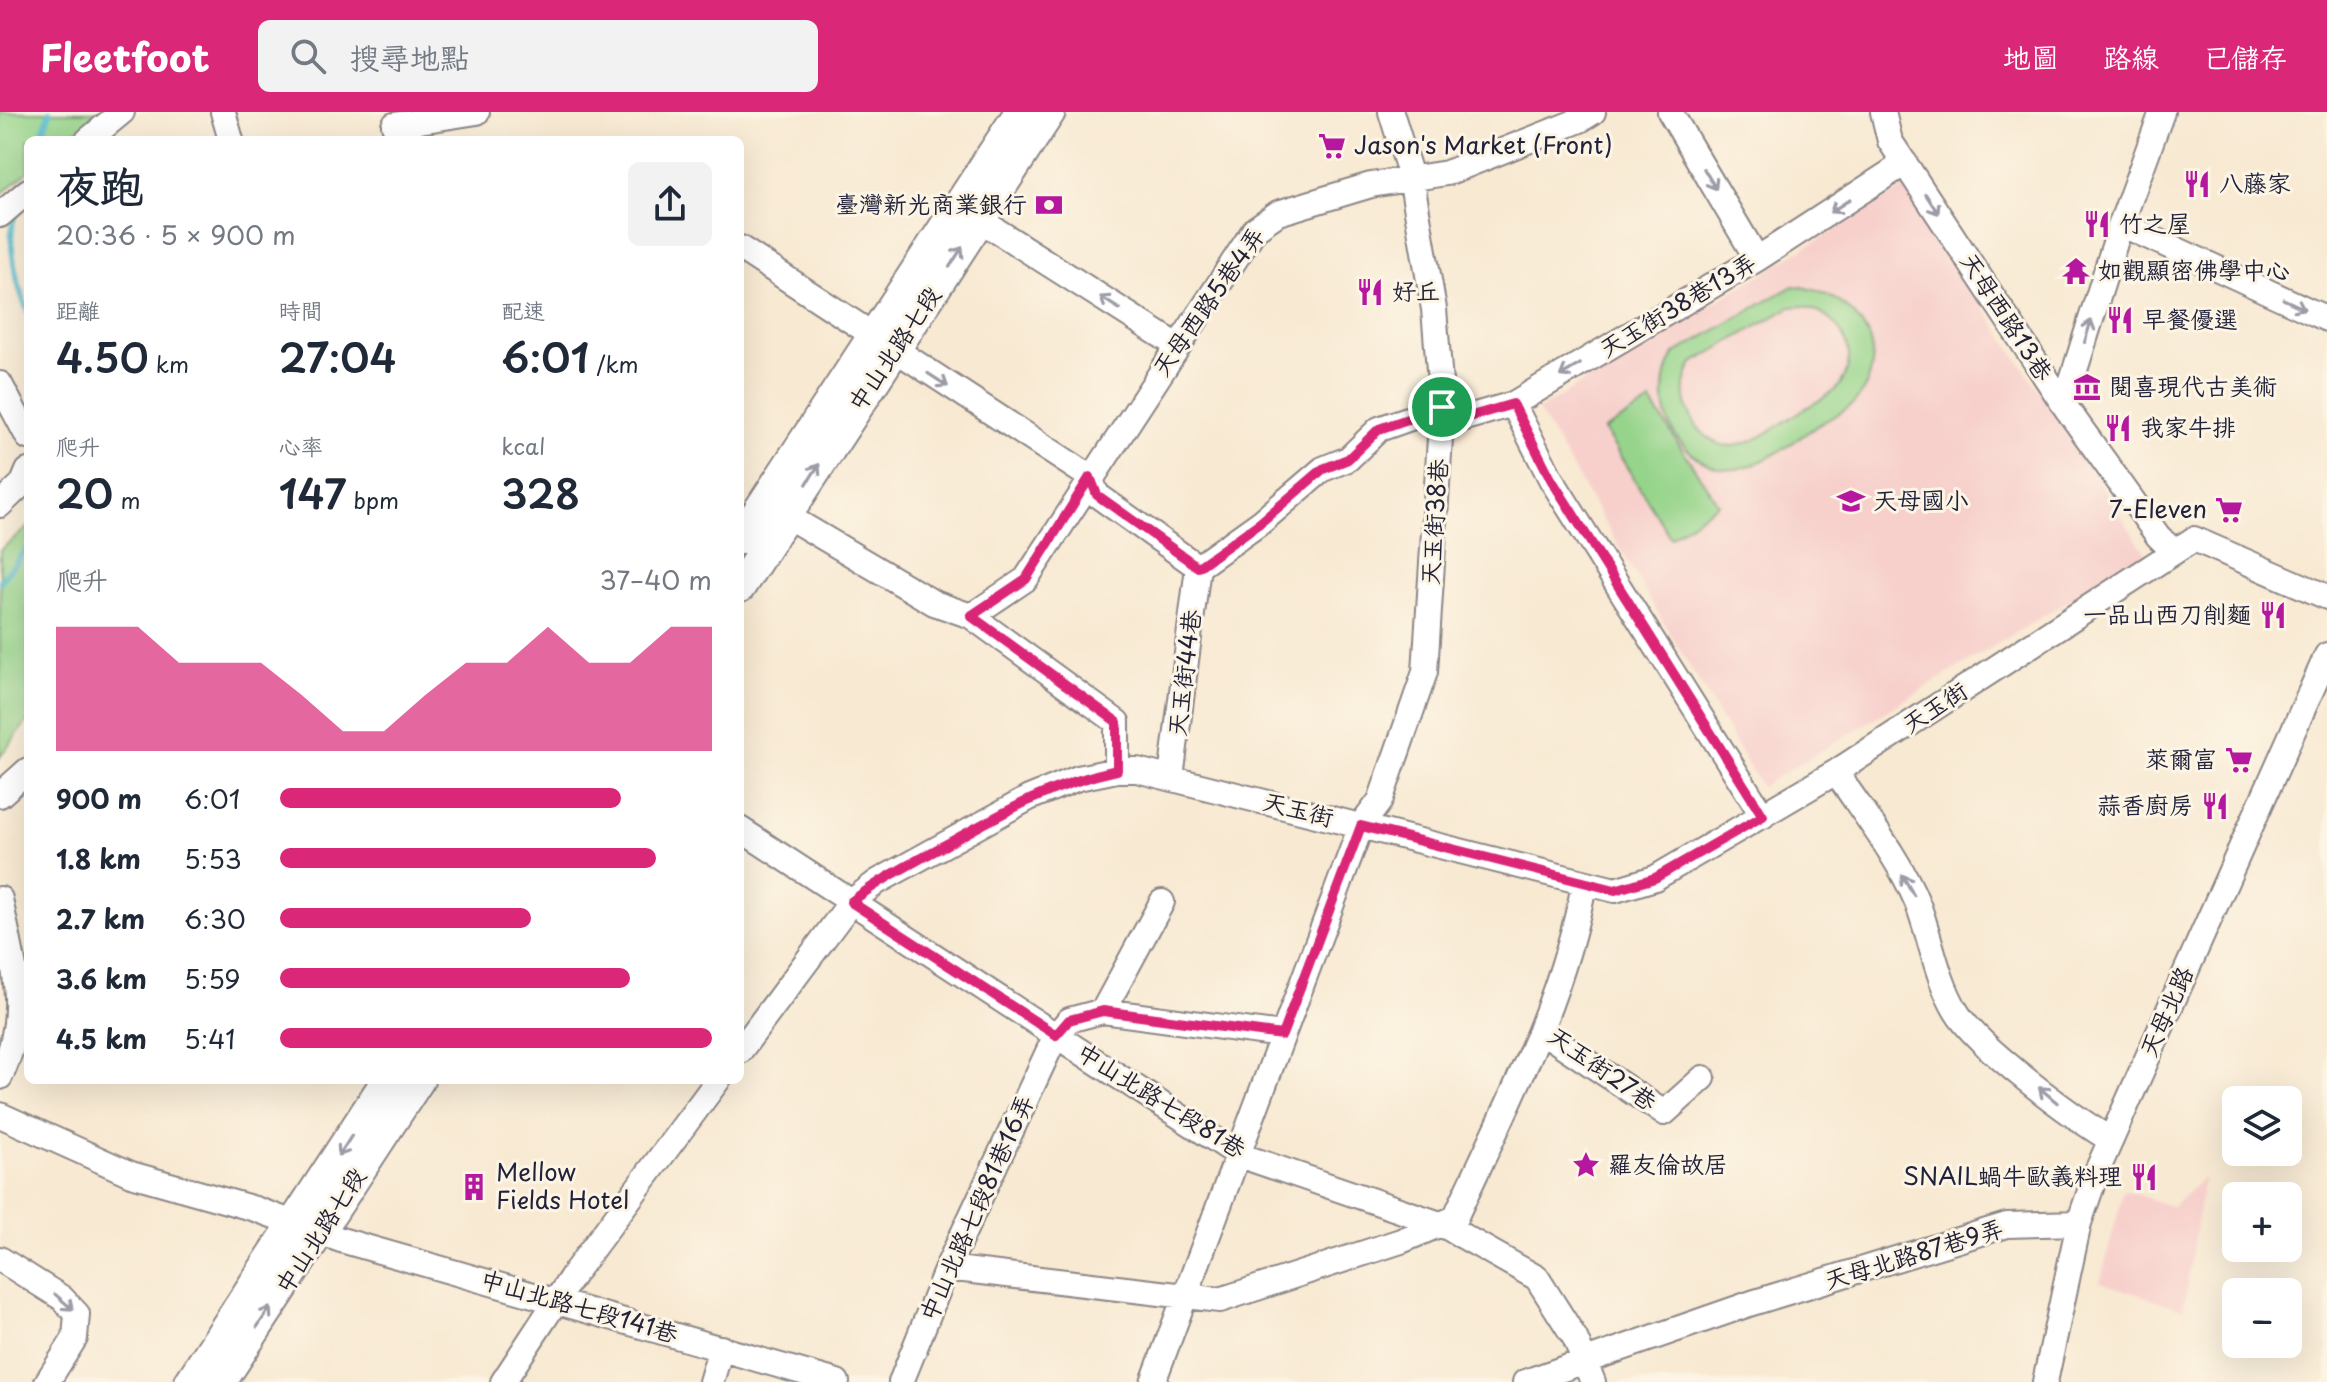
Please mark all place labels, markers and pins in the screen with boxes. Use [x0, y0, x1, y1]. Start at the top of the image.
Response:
place label: Jason's Market (Front) [1354, 126, 1613, 162]
supermarket icon: Jason's Market (Front) [1317, 131, 1347, 161]
place label: 八藤家 [2219, 164, 2291, 200]
restaurant icon: 八藤家 [2182, 169, 2212, 199]
place label: 臺灣新光商業銀行 [835, 185, 1027, 221]
bank icon: 臺灣新光商業銀行 [1034, 190, 1064, 220]
place label: 竹之屋 [2119, 204, 2191, 240]
restaurant icon: 竹之屋 [2082, 209, 2112, 239]
place label: 如觀顯密佛學中心 [2098, 251, 2290, 287]
temple icon: 如觀顯密佛學中心 [2061, 256, 2091, 286]
place label: 好丘 [1392, 272, 1440, 308]
restaurant icon: 好丘 [1355, 277, 1385, 307]
place label: 早餐優選 [2142, 300, 2238, 336]
restaurant icon: 早餐優選 [2105, 305, 2135, 335]
place label: 閱喜現代古美術 [2109, 367, 2277, 403]
museum icon: 閱喜現代古美術 [2072, 372, 2102, 402]
pin [1408, 373, 1476, 441]
place label: 我家牛排 [2140, 408, 2236, 444]
restaurant icon: 我家牛排 [2103, 413, 2133, 443]
place label: 天母國小 [1873, 481, 1969, 517]
school or university icon: 天母國小 [1836, 486, 1866, 516]
place label: 7-Eleven [2109, 490, 2207, 526]
supermarket icon: 7-Eleven [2214, 495, 2244, 525]
place label: 一品山西刀削麵 [2083, 595, 2251, 631]
restaurant icon: 一品山西刀削麵 [2258, 600, 2288, 630]
place label: 萊爾富 [2145, 740, 2217, 776]
supermarket icon: 萊爾富 [2224, 745, 2254, 775]
place label: 蒜香廚房 [2097, 786, 2193, 822]
restaurant icon: 蒜香廚房 [2200, 791, 2230, 821]
place label: 羅友倫故居 [1608, 1145, 1728, 1181]
place icon: 羅友倫故居 [1571, 1150, 1601, 1180]
place label: Mellow Fields Hotel [496, 1153, 629, 1217]
place label: SNAIL蝸牛歐義料理 [1903, 1157, 2122, 1193]
restaurant icon: SNAIL蝸牛歐義料理 [2129, 1162, 2159, 1192]
building icon: Mellow Fields Hotel [459, 1172, 489, 1202]

